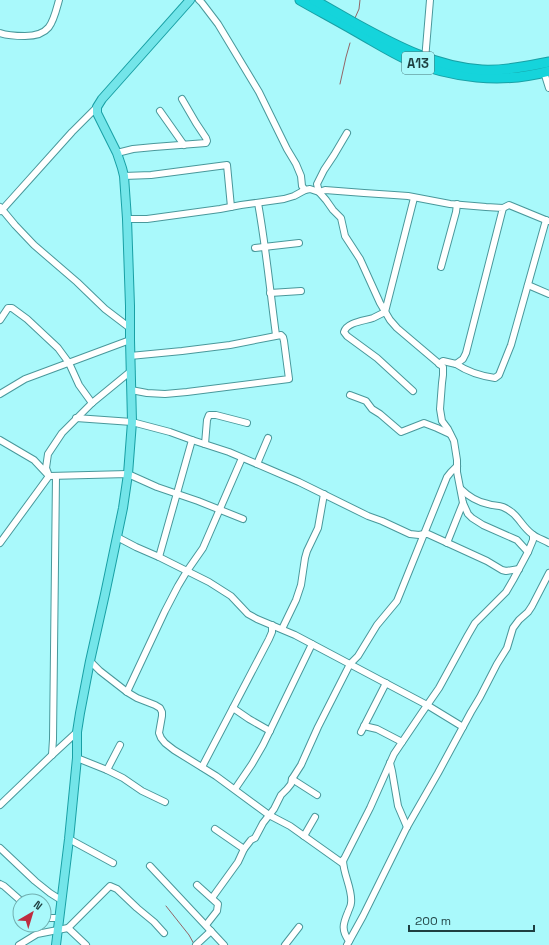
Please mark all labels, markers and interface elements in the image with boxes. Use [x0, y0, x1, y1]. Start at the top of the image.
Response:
road number: A13 [402, 52, 434, 74]
north arrow [12, 893, 52, 933]
text: N [31, 897, 45, 913]
scale bar [409, 907, 534, 933]
text: 200 m [415, 913, 451, 929]

